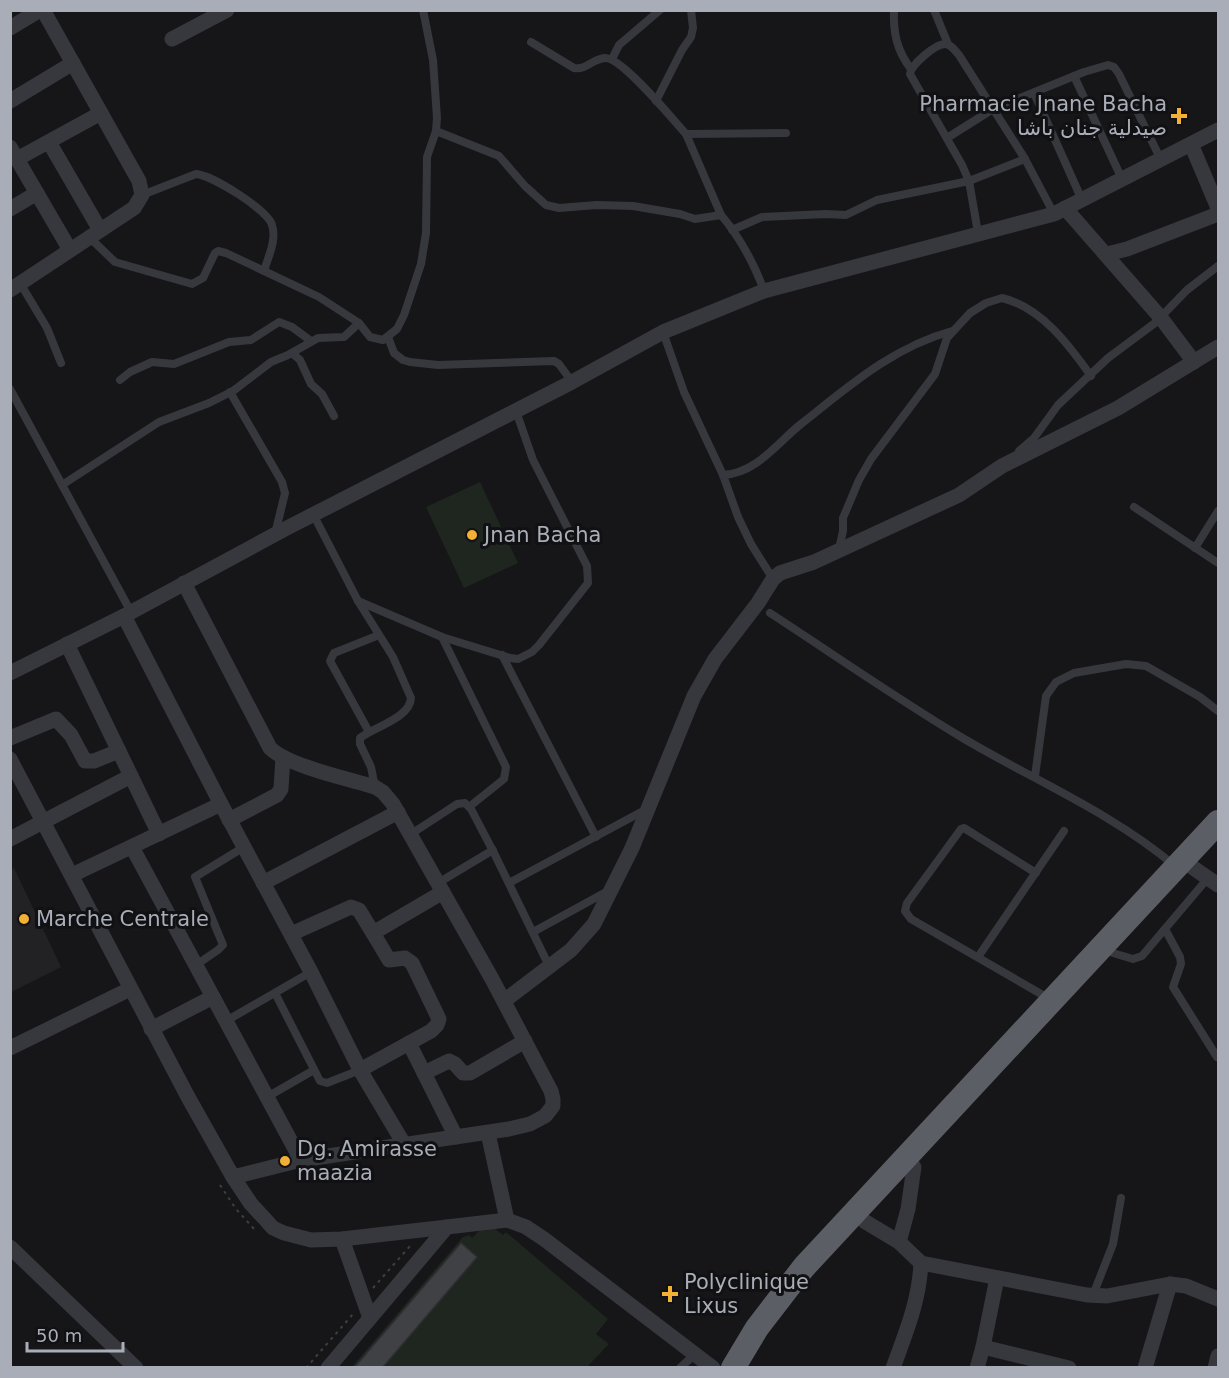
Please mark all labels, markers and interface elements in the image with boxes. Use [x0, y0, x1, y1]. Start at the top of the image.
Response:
place label: Pharmacie Jnane Bacha صيدلية جنان باشا [919, 92, 1167, 140]
marker: Pharmacie Jnane Bacha صيدلية جنان باشا [1172, 109, 1186, 123]
place label: Jnan Bacha [482, 523, 601, 547]
marker: Jnan Bacha [465, 528, 479, 542]
place label: Marche Centrale [36, 907, 209, 931]
marker: Marche Centrale [17, 912, 31, 926]
place label: Dg. Amirasse maazia [297, 1137, 437, 1185]
marker: Dg. Amirasse maazia [278, 1154, 292, 1168]
place label: Polyclinique Lixus [684, 1270, 809, 1318]
marker: Polyclinique Lixus [661, 1285, 679, 1303]
scale bar [27, 1315, 123, 1353]
text: 50 m [36, 1325, 82, 1346]

